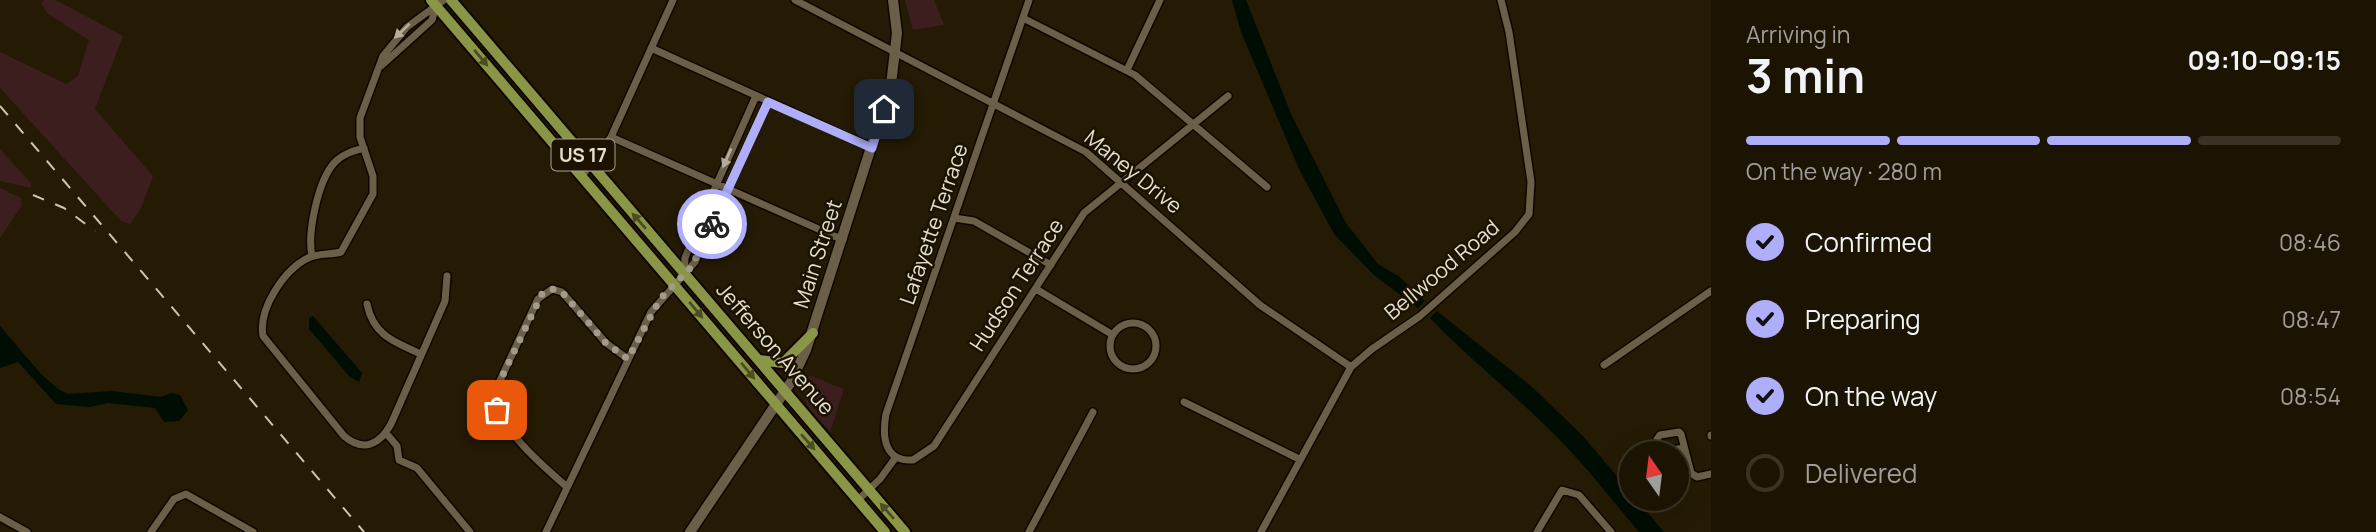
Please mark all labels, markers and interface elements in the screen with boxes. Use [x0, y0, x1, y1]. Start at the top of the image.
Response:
text: Arriving in [1746, 18, 1851, 50]
one-way arrow [394, 23, 411, 39]
text: 09:10–09:15 [2187, 42, 2341, 78]
text: 3 min [1746, 44, 1865, 107]
one-way arrow [473, 50, 488, 67]
pin [854, 79, 914, 139]
icon: home [865, 90, 903, 128]
street label: Maney Drive [1079, 123, 1188, 219]
street label: Lafayette Terrace [892, 139, 974, 308]
road number: US 17 [552, 140, 614, 170]
one-way arrow [721, 148, 733, 168]
text: On the way · 280 m [1746, 155, 1942, 187]
courier [677, 189, 747, 259]
street label: Main Street [786, 196, 848, 312]
icon: bike [693, 205, 731, 243]
one-way arrow [631, 212, 647, 230]
street label: Hudson Terrace [963, 213, 1069, 356]
street label: Bellwood Road [1378, 213, 1505, 326]
icon: check [1746, 223, 1784, 261]
text: Confirmed [1805, 224, 1932, 260]
text: 08:46 [2279, 226, 2341, 258]
street label: Jefferson Avenue [710, 276, 841, 421]
icon: check [1746, 300, 1784, 338]
text: Preparing [1805, 301, 1921, 337]
one-way arrow [688, 302, 703, 319]
text: 08:47 [2282, 303, 2341, 335]
one-way arrow [740, 361, 755, 379]
icon: check [1746, 377, 1784, 415]
text: On the way [1805, 378, 1937, 414]
pin [467, 380, 527, 440]
text: 08:54 [2280, 380, 2341, 412]
icon: bag [478, 391, 516, 429]
one-way arrow [800, 433, 815, 450]
north arrow [1619, 441, 1689, 511]
map controls [1619, 441, 1689, 511]
text: Delivered [1805, 455, 1917, 491]
one-way arrow [879, 502, 895, 520]

